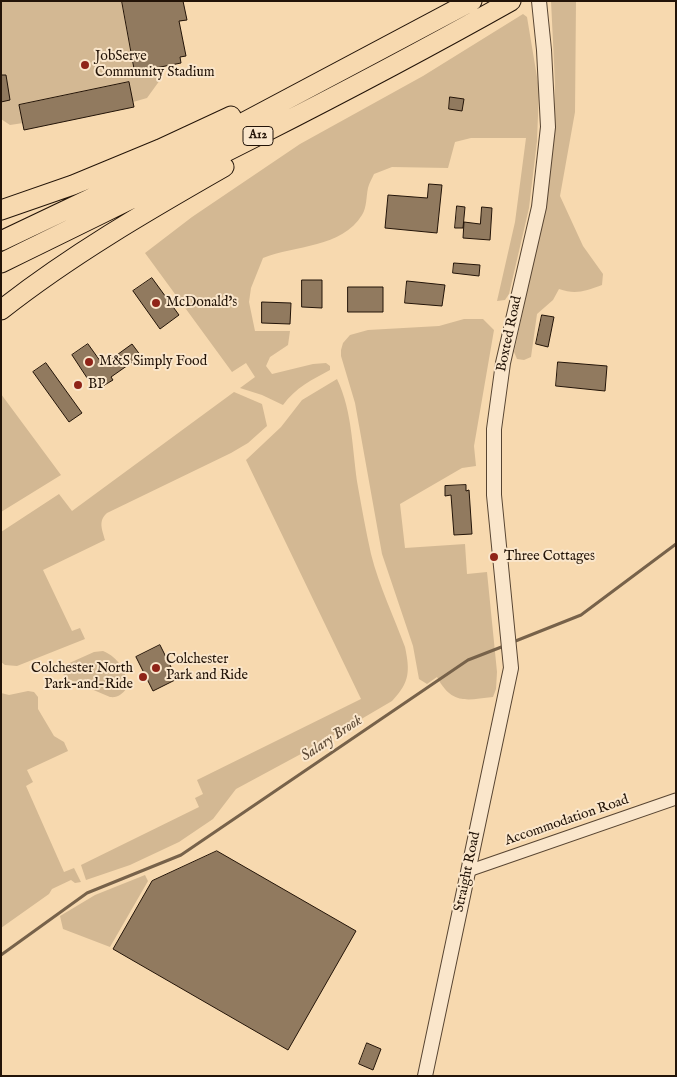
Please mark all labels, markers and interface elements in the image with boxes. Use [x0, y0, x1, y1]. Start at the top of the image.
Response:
place label: JobServe Community Stadium [95, 49, 214, 82]
marker: JobServe Community Stadium [79, 59, 91, 71]
road number: A12 [243, 126, 273, 146]
place label: McDonald's [166, 295, 237, 311]
street label: Boxted Road [494, 295, 526, 373]
marker: McDonald's [150, 297, 162, 309]
place label: M&S Simply Food [99, 354, 207, 370]
marker: M&S Simply Food [83, 356, 95, 368]
place label: BP [88, 377, 105, 393]
marker: BP [72, 379, 84, 391]
place label: Three Cottages [504, 549, 595, 565]
marker: Three Cottages [488, 551, 500, 563]
place label: Colchester Park and Ride [166, 652, 248, 684]
place label: Colchester North Park-and-Ride [31, 661, 133, 694]
marker: Colchester Park and Ride [150, 662, 162, 674]
marker: Colchester North Park-and-Ride [137, 671, 149, 683]
water label: Salary Brook [298, 712, 366, 766]
street label: Accommodation Road [503, 792, 631, 850]
street label: Straight Road [451, 830, 485, 914]

